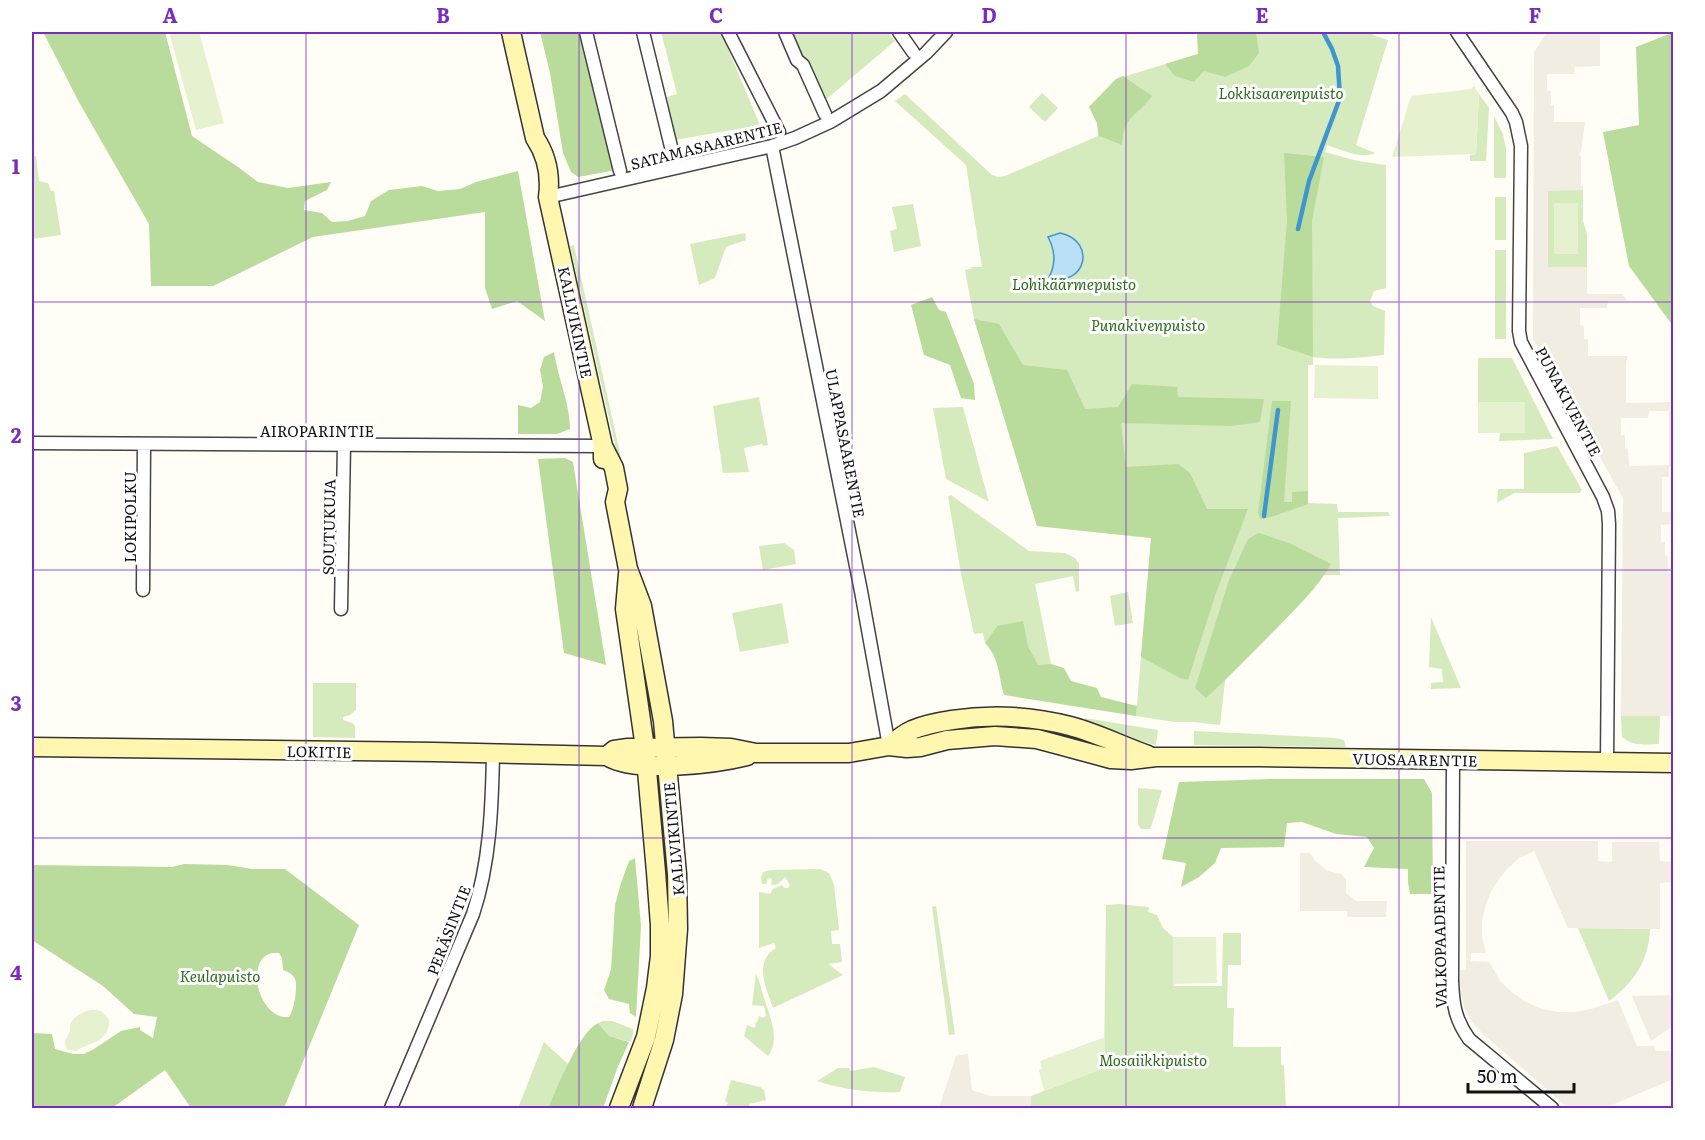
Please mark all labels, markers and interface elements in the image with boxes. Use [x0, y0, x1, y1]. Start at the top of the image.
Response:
text: A [162, 0, 178, 29]
text: B [436, 0, 450, 29]
text: C [709, 0, 723, 29]
text: D [981, 0, 997, 29]
text: E [1255, 0, 1269, 29]
text: F [1529, 0, 1542, 29]
park label: Lokkisaarenpuisto [1218, 81, 1344, 104]
street label: SATAMASAARENTIE [628, 115, 784, 175]
text: 1 [12, 150, 20, 180]
street label: KALLVIKINTIE [553, 264, 599, 380]
park label: Lohikäärmepuisto [1012, 272, 1136, 295]
park label: Punakivenpuisto [1091, 313, 1205, 336]
street label: PUNAKIVENTIE [1530, 342, 1608, 460]
street label: ULAPPASAARENTIE [820, 367, 872, 519]
text: 2 [11, 419, 22, 449]
street label: AIROPARINTIE [260, 419, 374, 442]
street label: LOKIPOLKU [118, 471, 141, 563]
street label: SOUTUKUJA [316, 479, 340, 575]
text: 3 [10, 687, 22, 717]
street label: LOKITIE [286, 739, 352, 763]
street label: VUOSAARENTIE [1352, 746, 1478, 772]
street label: KALLVIKINTIE [657, 781, 689, 897]
street label: VALKOPAADENTIE [1426, 866, 1452, 1008]
street label: PERÄSINTIE [420, 882, 476, 978]
text: 4 [10, 956, 22, 986]
park label: Keulapuisto [180, 964, 260, 987]
park label: Mosaiikkipuisto [1099, 1048, 1207, 1071]
scale bar [1468, 1056, 1574, 1094]
text: 50 m [1477, 1062, 1518, 1089]

